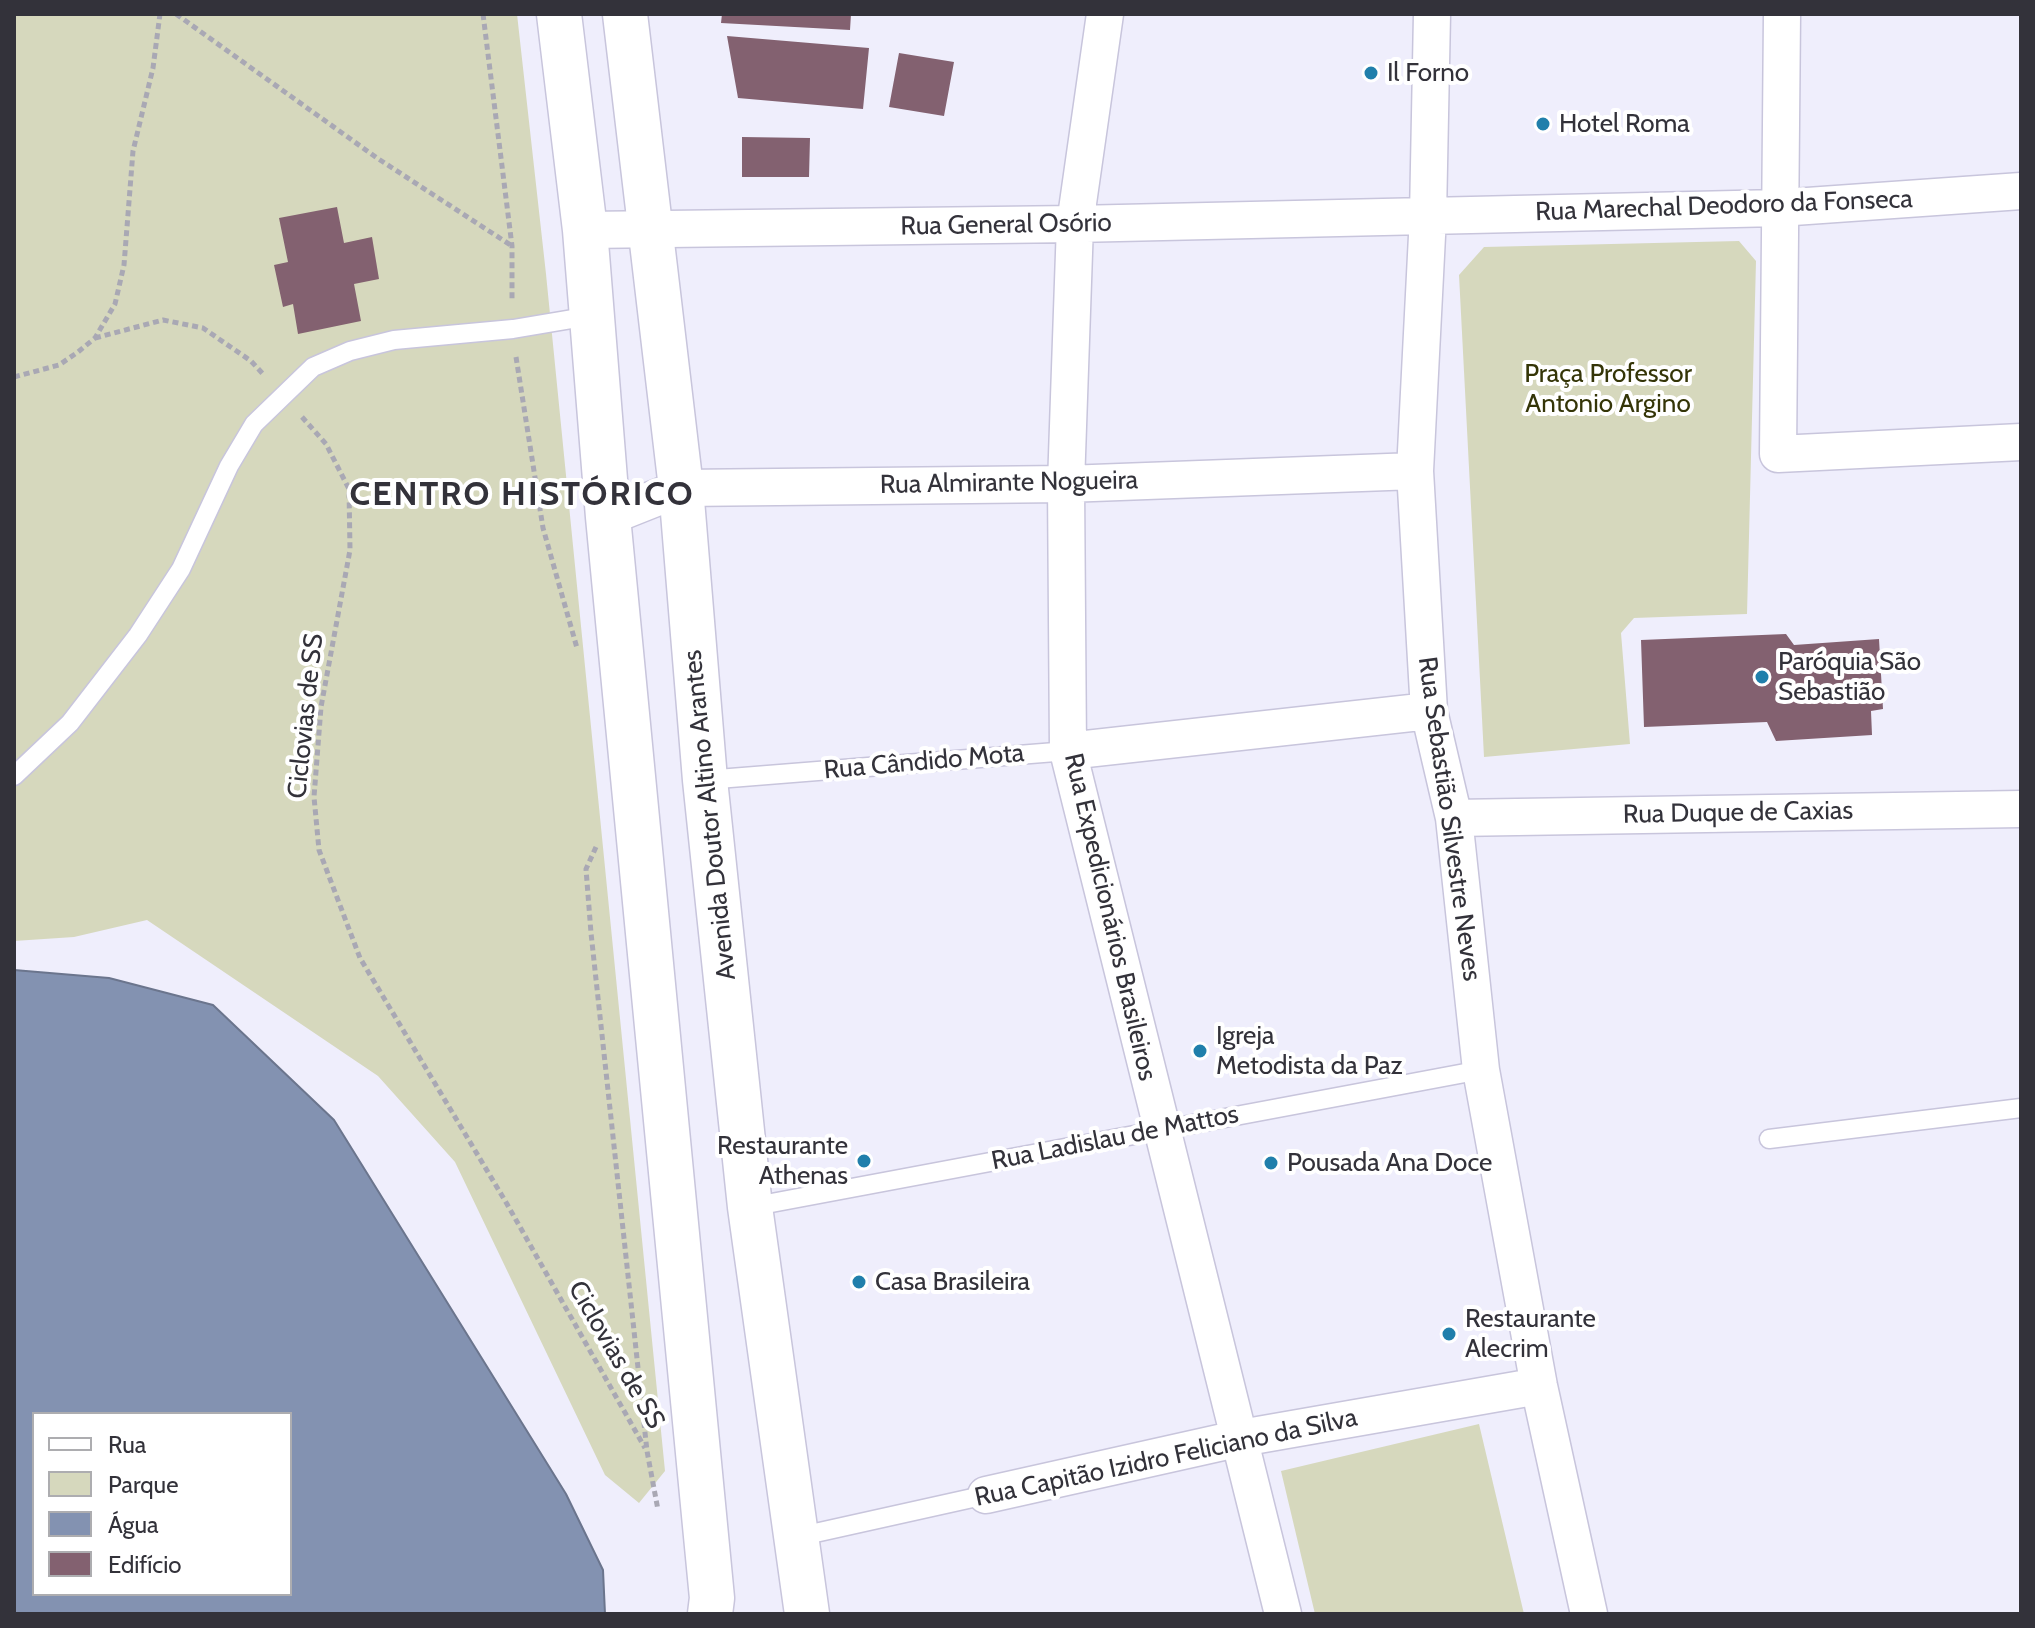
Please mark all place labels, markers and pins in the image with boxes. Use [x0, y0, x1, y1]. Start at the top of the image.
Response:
place label: Il Forno [1387, 57, 1469, 89]
marker: Il Forno [1362, 64, 1380, 82]
place label: Hotel Roma [1559, 108, 1690, 140]
marker: Hotel Roma [1534, 115, 1552, 133]
place label: Paróquia São Sebastião [1778, 646, 1921, 708]
marker: Paróquia São Sebastião [1753, 668, 1771, 686]
place label: Igreja Metodista da Paz [1216, 1020, 1403, 1082]
marker: Igreja Metodista da Paz [1191, 1042, 1209, 1060]
place label: Restaurante Athenas [717, 1130, 848, 1192]
place label: Pousada Ana Doce [1287, 1147, 1492, 1179]
marker: Restaurante Athenas [855, 1152, 873, 1170]
marker: Pousada Ana Doce [1262, 1154, 1280, 1172]
place label: Casa Brasileira [875, 1266, 1030, 1298]
marker: Casa Brasileira [850, 1273, 868, 1291]
place label: Restaurante Alecrim [1465, 1303, 1596, 1364]
marker: Restaurante Alecrim [1440, 1325, 1458, 1343]

